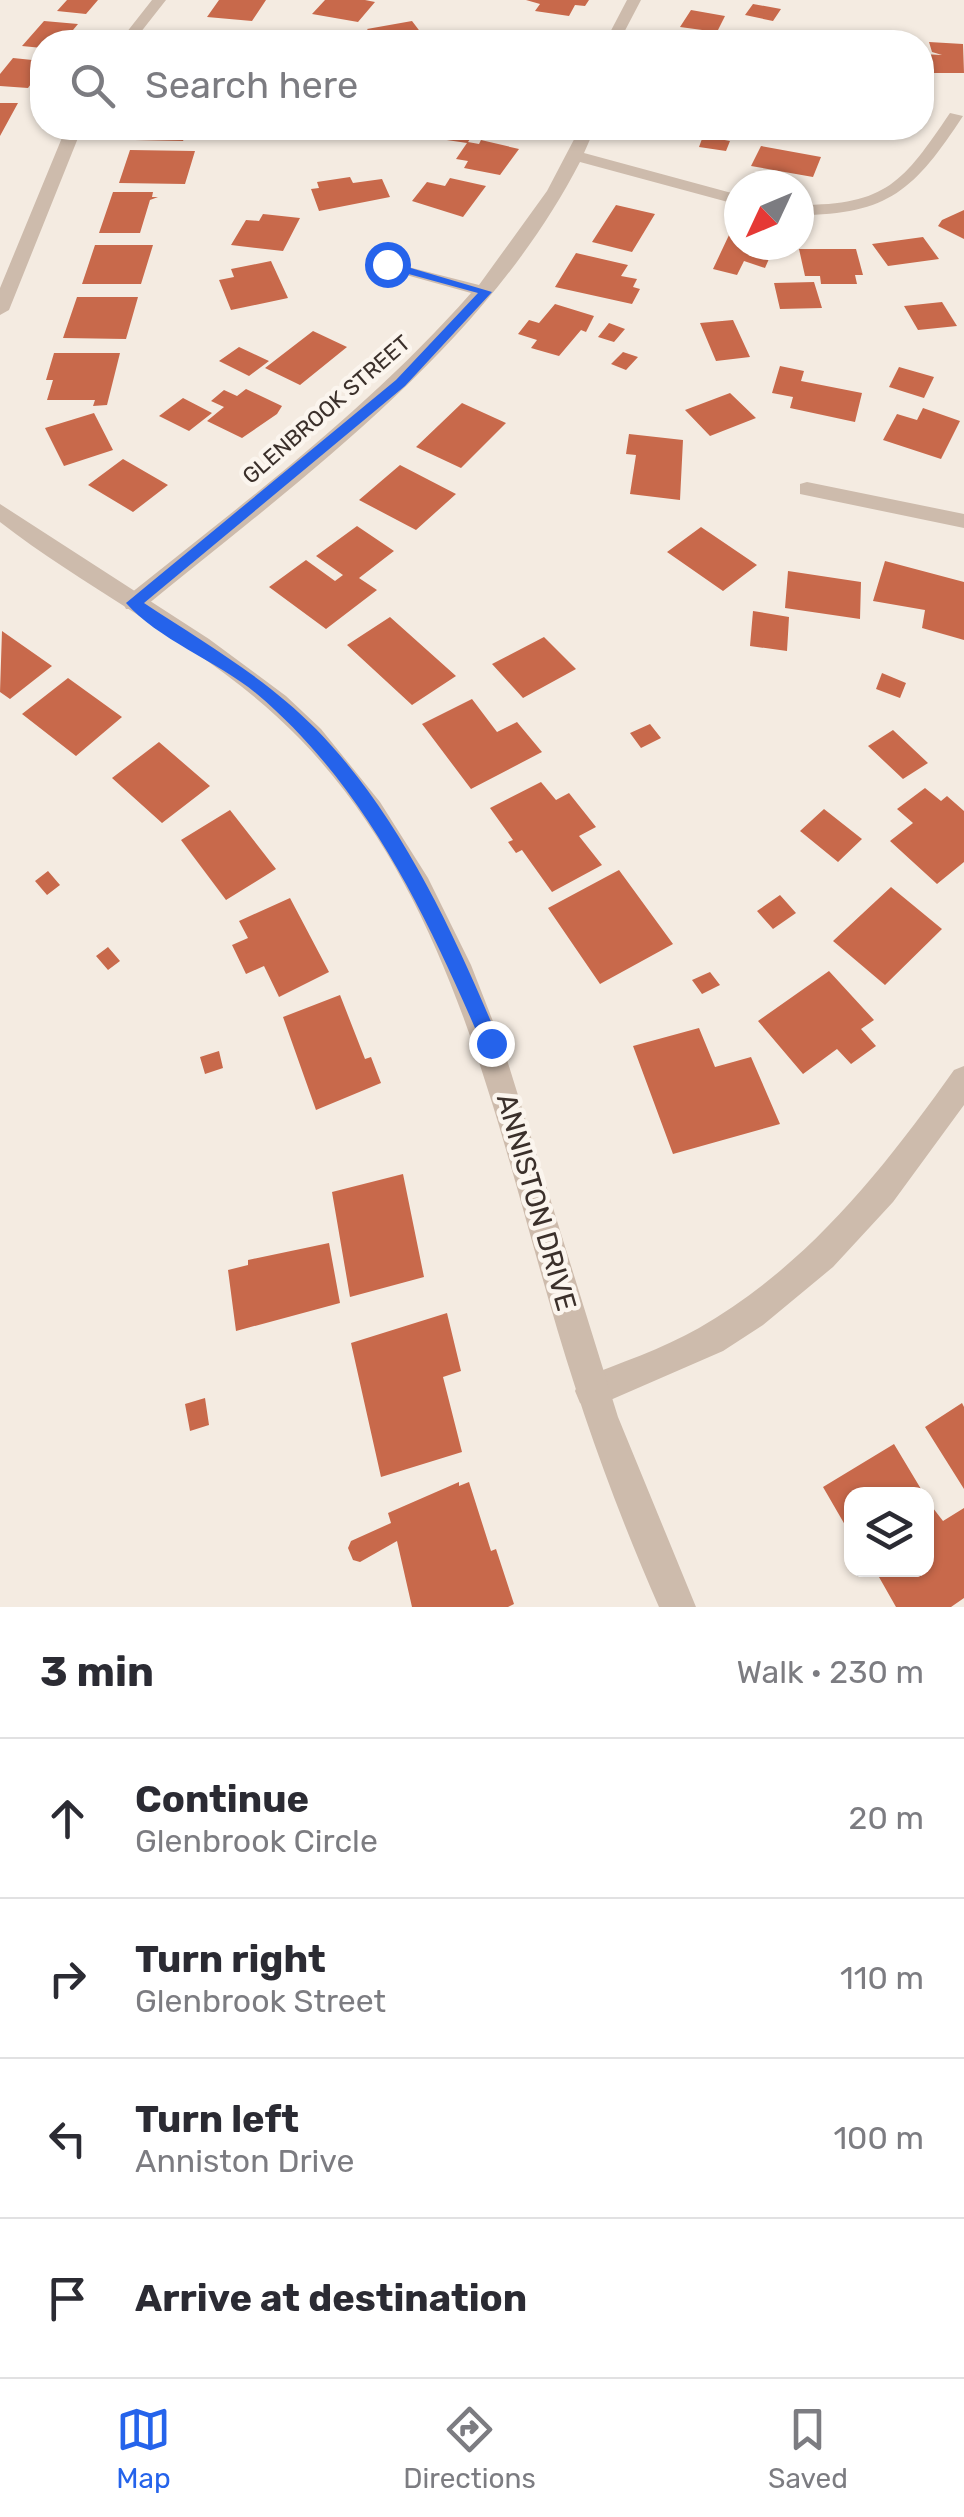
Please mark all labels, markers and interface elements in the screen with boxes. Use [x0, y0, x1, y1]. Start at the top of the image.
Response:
search box [30, 30, 934, 140]
icon: search [65, 58, 120, 113]
text: Search here [145, 62, 358, 108]
north arrow [724, 170, 814, 260]
route start [365, 242, 411, 288]
street label: GLENBROOK STREET [237, 329, 416, 490]
route end [469, 1021, 515, 1067]
street label: ANNISTON DRIVE [490, 1090, 583, 1314]
map controls [844, 1487, 934, 1577]
button: layers [844, 1487, 934, 1577]
text: 3 min [40, 1647, 154, 1697]
text: Walk · 230 m [737, 1653, 924, 1691]
text: Continue [135, 1776, 309, 1822]
icon: ahead [40, 1791, 95, 1846]
text: 20 m [849, 1799, 924, 1837]
text: Glenbrook Circle [135, 1822, 378, 1860]
text: Turn right [135, 1936, 326, 1982]
icon: right [40, 1951, 95, 2006]
text: 110 m [840, 1959, 924, 1997]
text: Glenbrook Street [135, 1982, 386, 2020]
text: Turn left [135, 2096, 299, 2142]
icon: left [40, 2111, 95, 2166]
text: 100 m [833, 2119, 924, 2157]
text: Anniston Drive [135, 2142, 354, 2180]
icon: arrive [40, 2271, 95, 2326]
text: Arrive at destination [135, 2275, 527, 2321]
tab: Map [116, 2402, 171, 2495]
tab: Directions [403, 2402, 536, 2495]
tab: Saved [768, 2402, 848, 2495]

